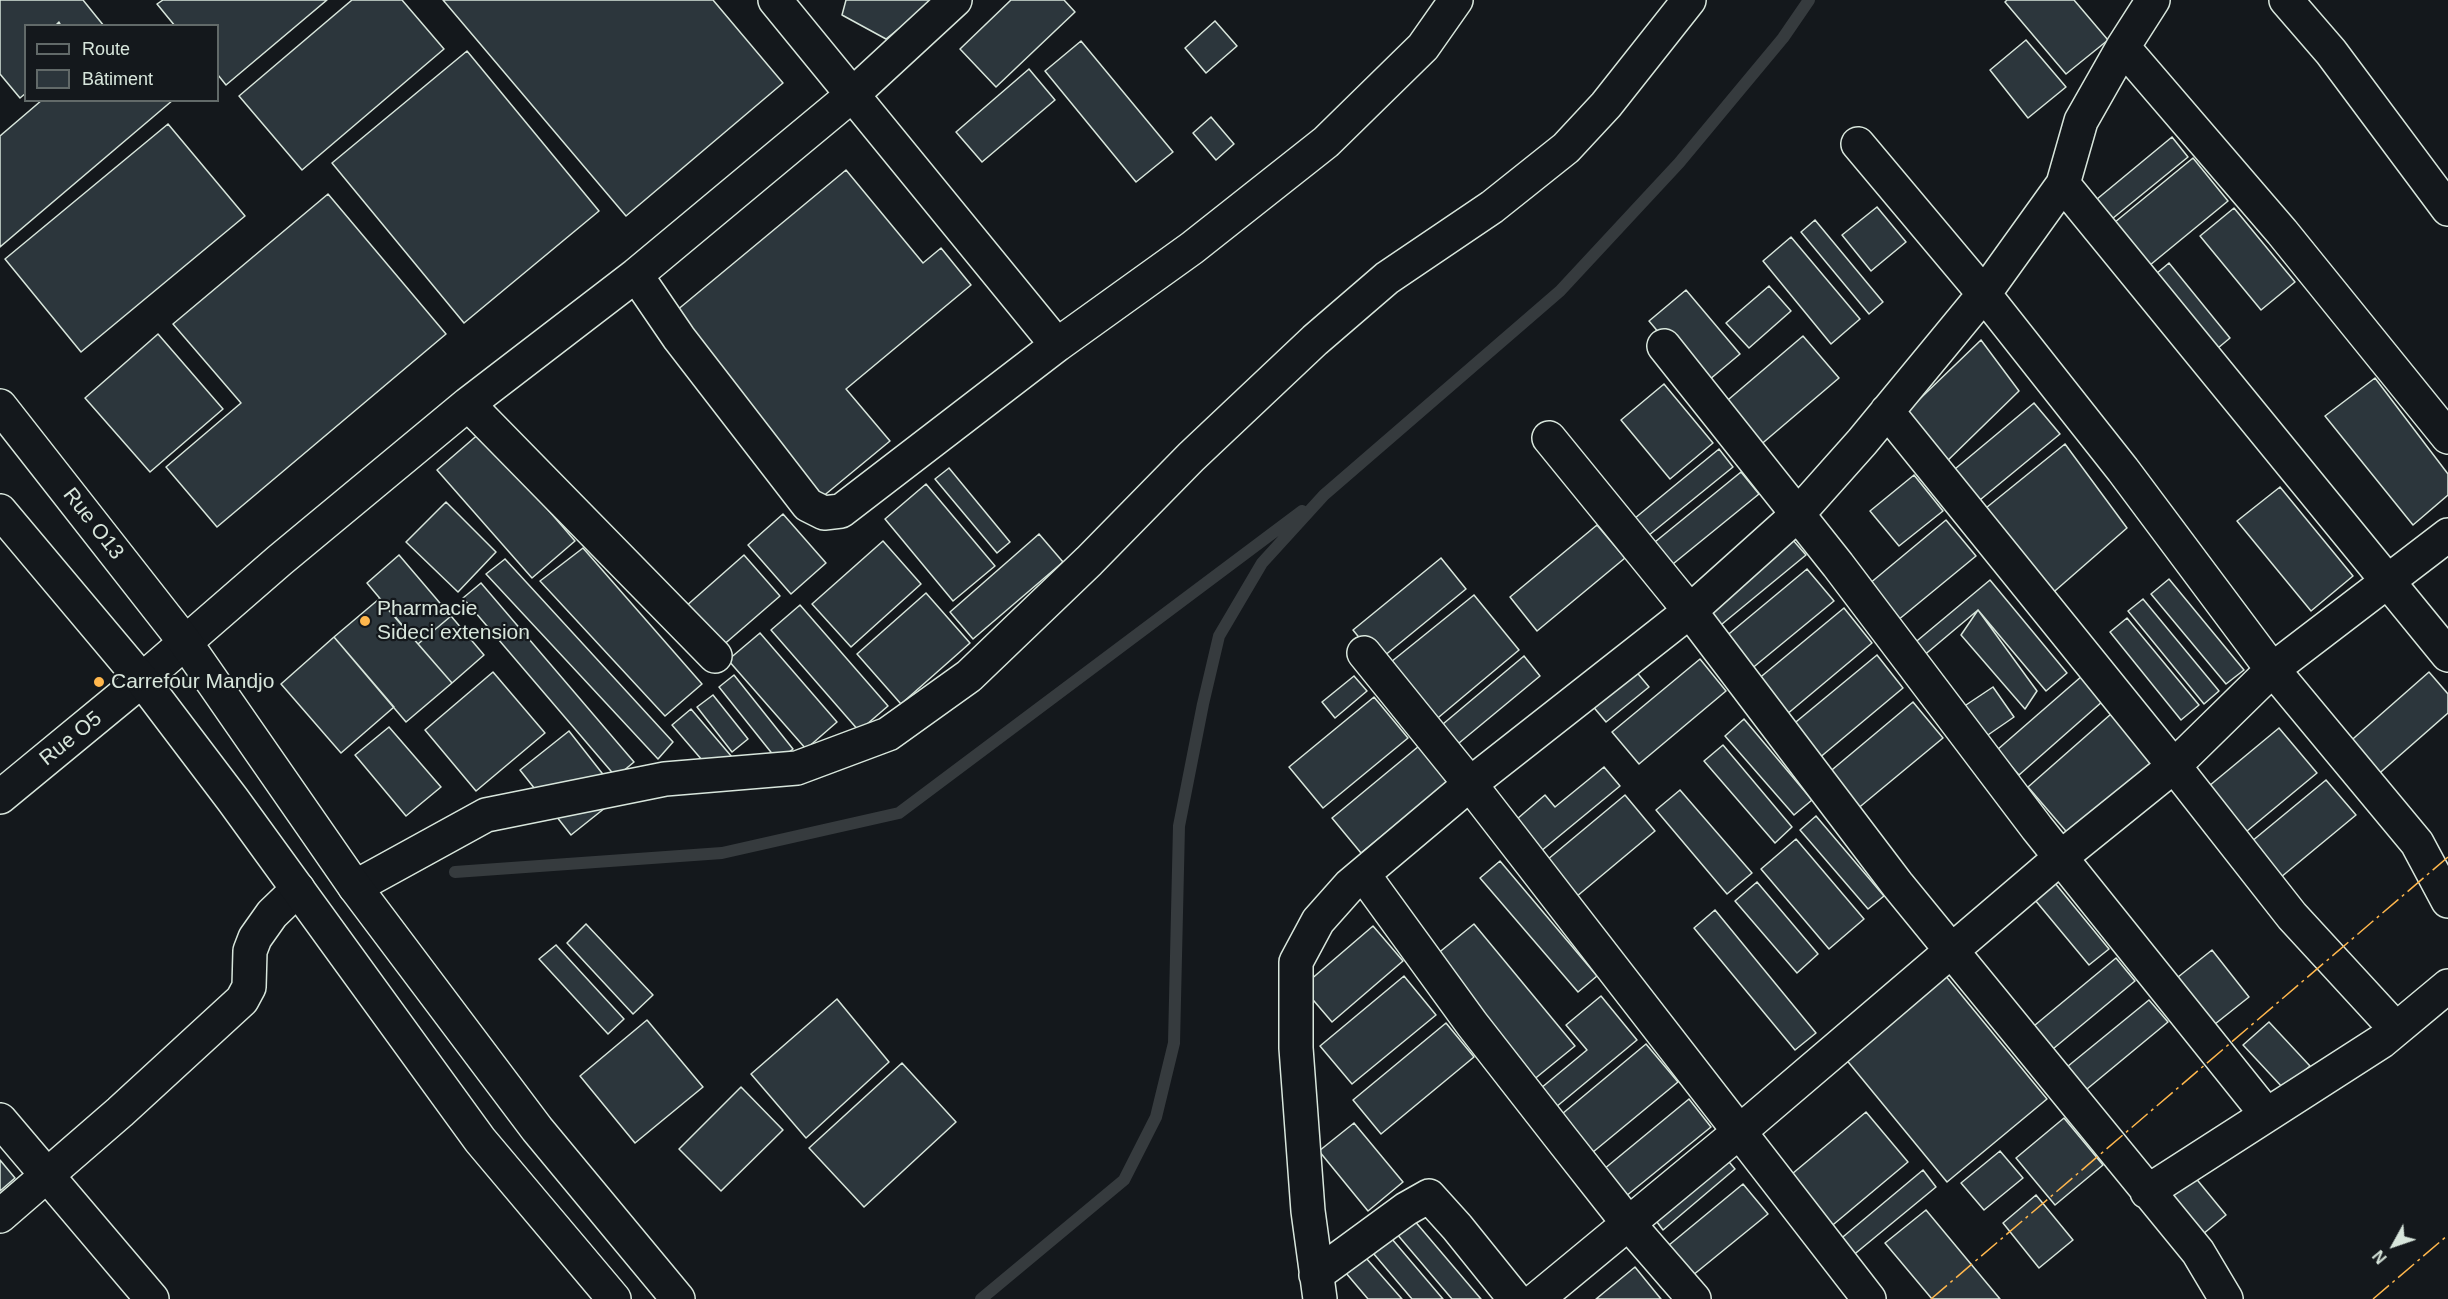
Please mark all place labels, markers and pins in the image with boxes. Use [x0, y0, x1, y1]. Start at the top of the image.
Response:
place label: Pharmacie Sideci extension [377, 596, 530, 646]
marker: Pharmacie Sideci extension [358, 614, 372, 628]
place label: Carrefour Mandjo [111, 669, 274, 695]
marker: Carrefour Mandjo [92, 675, 106, 689]

